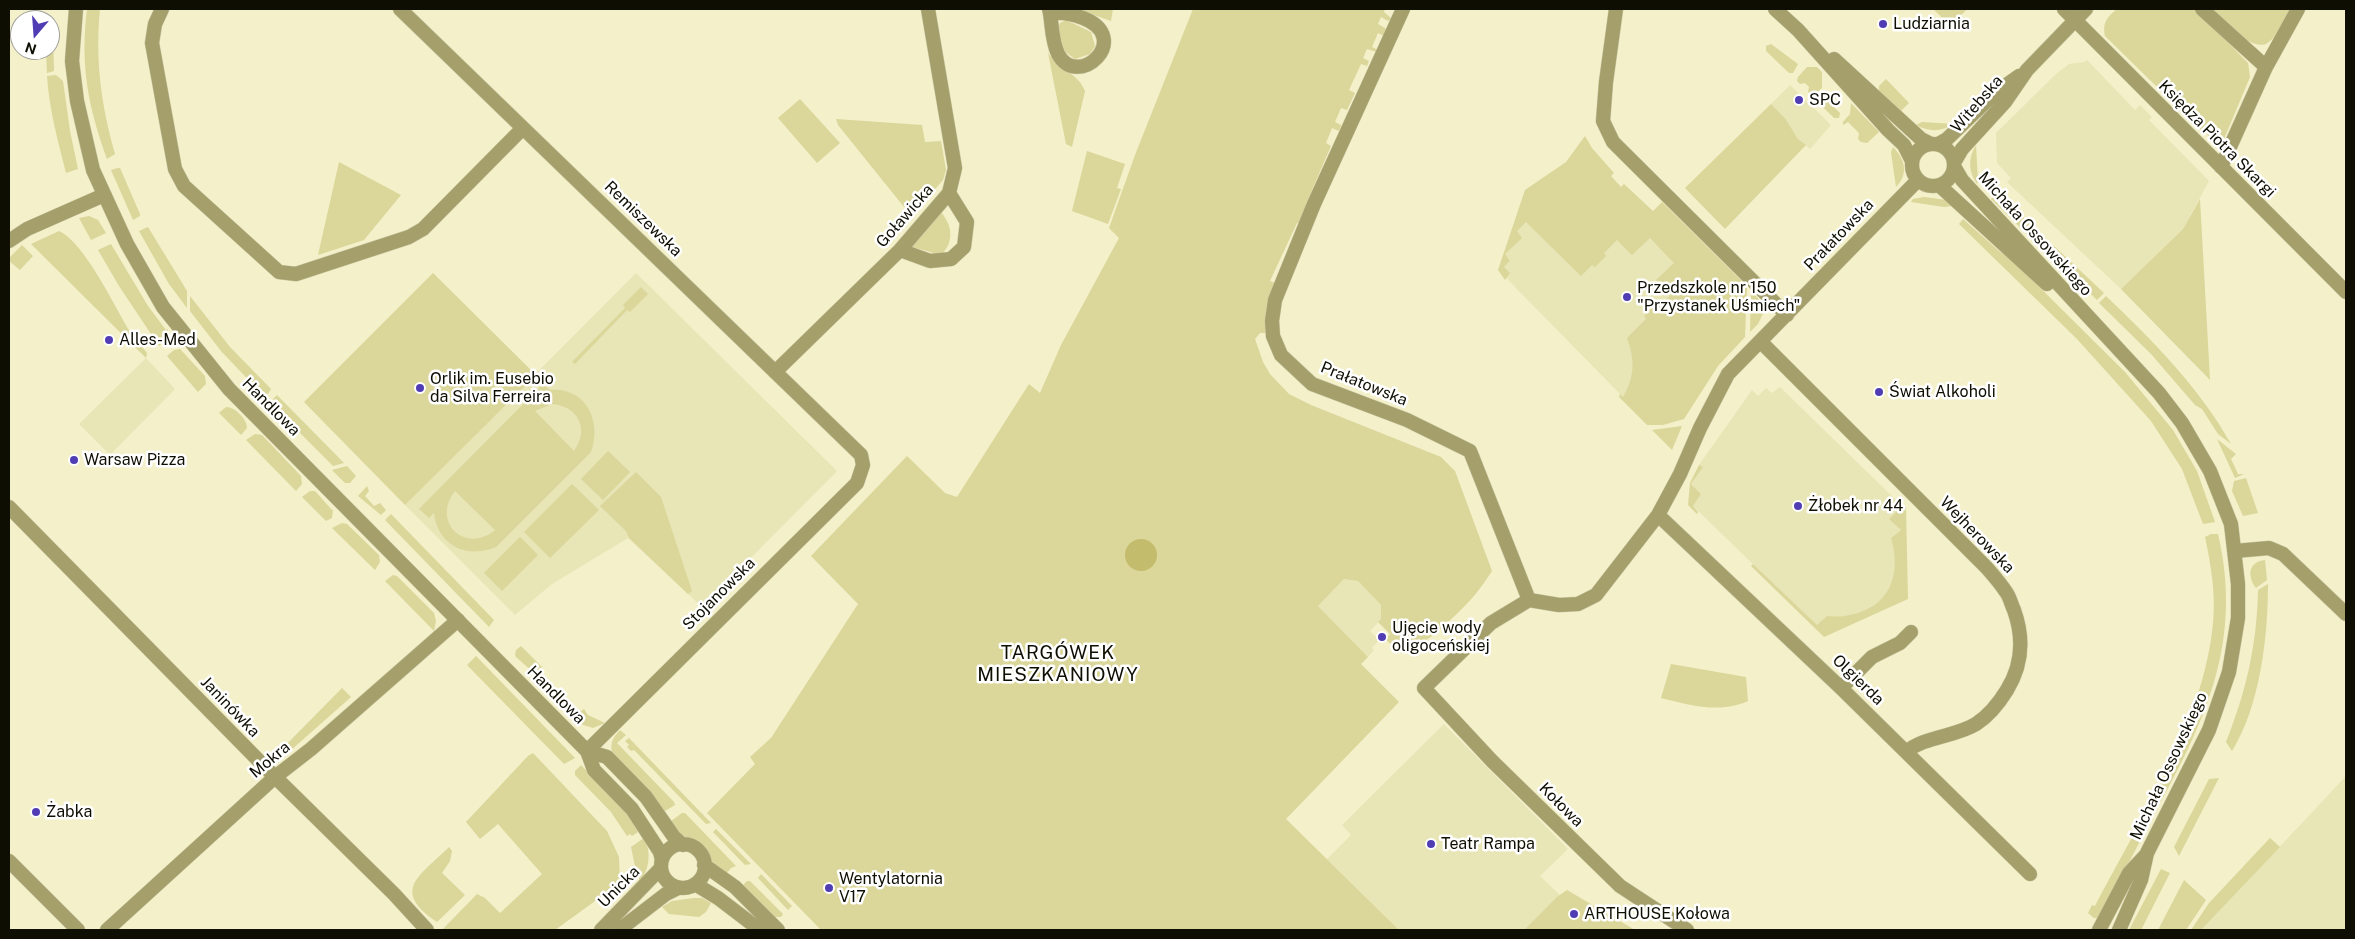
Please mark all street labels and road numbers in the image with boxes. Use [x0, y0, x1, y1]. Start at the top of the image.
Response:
street label: Witebska [1947, 71, 2007, 137]
street label: Księdza Piotra Skargi [2154, 76, 2280, 202]
street label: Michała Ossowskiego [1974, 168, 2096, 300]
street label: Remiszewska [600, 177, 686, 261]
street label: Goławicka [872, 180, 938, 252]
street label: Prałatowska [1800, 195, 1878, 275]
street label: Prałatowska [1318, 358, 1410, 410]
street label: Handlowa [238, 374, 304, 440]
street label: Wejherowska [1936, 493, 2018, 577]
street label: Stojanowska [679, 554, 759, 634]
street label: Olgierda [1828, 651, 1888, 709]
street label: Handlowa [523, 662, 589, 728]
street label: Janinówka [196, 673, 264, 741]
street label: Michała Ossowskiego [2126, 689, 2212, 843]
street label: Mokra [246, 738, 294, 782]
street label: Kołowa [1535, 779, 1587, 831]
street label: Unicka [594, 862, 644, 912]

